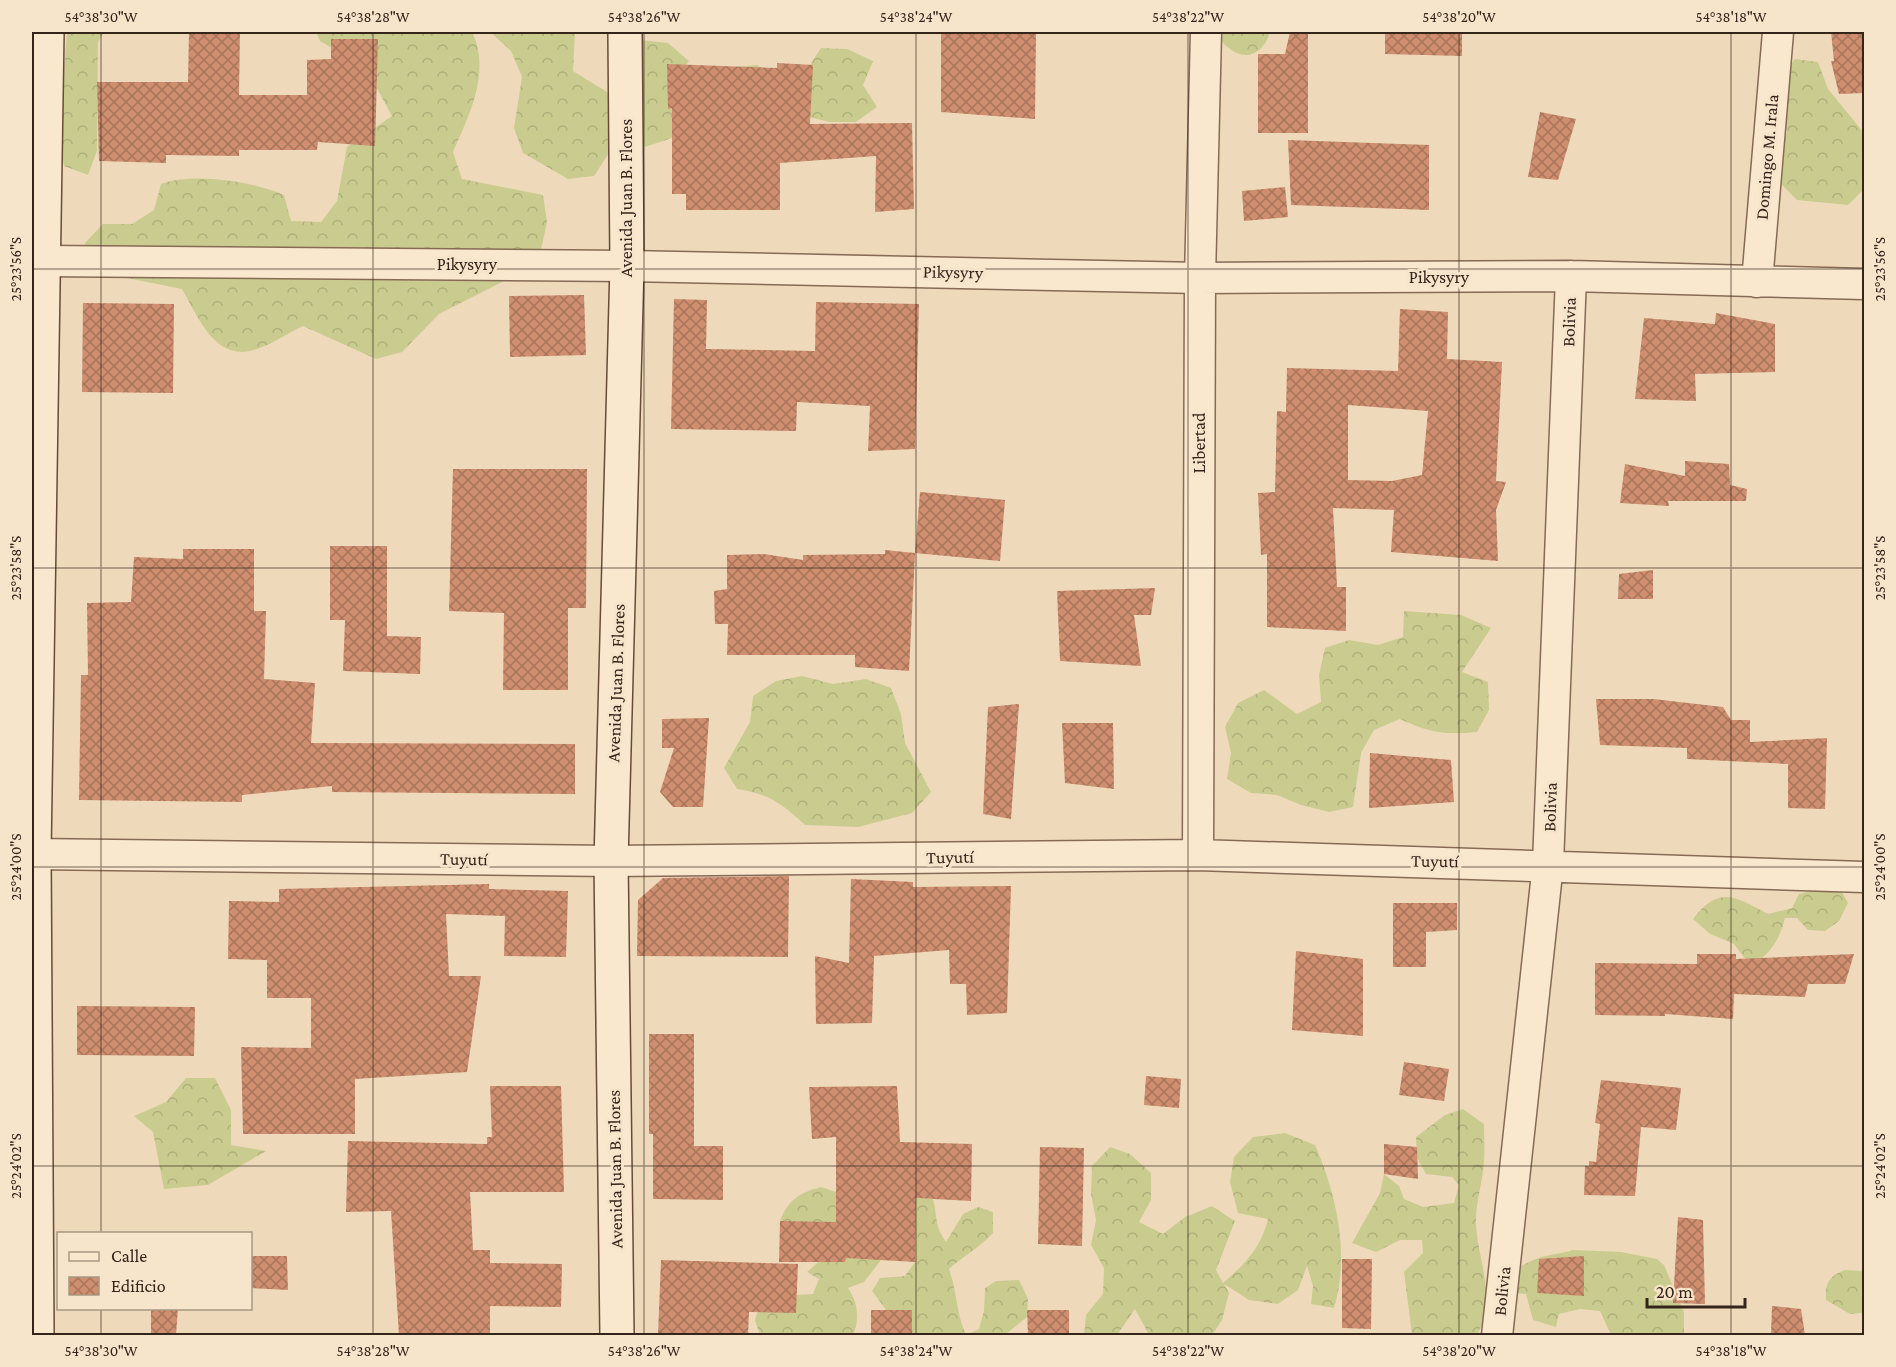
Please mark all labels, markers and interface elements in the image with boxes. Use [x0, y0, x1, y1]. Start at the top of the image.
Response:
text: 54°38'30"W [64, 9, 138, 25]
text: 54°38'28"W [336, 9, 410, 25]
text: 54°38'26"W [608, 9, 681, 25]
text: 54°38'24"W [880, 9, 952, 25]
text: 54°38'22"W [1152, 9, 1224, 25]
text: 54°38'20"W [1422, 9, 1496, 25]
text: 54°38'18"W [1695, 9, 1767, 25]
street label: Domingo M. Irala [1752, 93, 1782, 221]
street label: Avenida Juan B. Flores [616, 119, 636, 277]
text: 25°23'56"S [8, 237, 24, 301]
text: 25°23'56"S [1872, 237, 1888, 301]
street label: Pikysyry [437, 254, 498, 274]
street label: Pikysyry [923, 261, 984, 283]
street label: Pikysyry [1409, 267, 1470, 287]
street label: Bolivia [1558, 297, 1580, 347]
street label: Libertad [1189, 412, 1209, 473]
text: 25°23'58"S [8, 536, 24, 600]
text: 25°23'58"S [1872, 536, 1888, 600]
street label: Avenida Juan B. Flores [603, 603, 629, 763]
street label: Bolivia [1539, 782, 1561, 832]
text: 25°24'00"S [8, 834, 24, 900]
text: 25°24'00"S [1872, 834, 1888, 900]
street label: Tuyutí [926, 847, 975, 867]
street label: Tuyutí [440, 849, 489, 869]
street label: Tuyutí [1411, 851, 1460, 871]
street label: Avenida Juan B. Flores [604, 1090, 626, 1248]
text: 25°24'02"S [8, 1133, 24, 1199]
text: 25°24'02"S [1872, 1133, 1888, 1199]
legend [57, 1232, 252, 1310]
text: Calle [111, 1246, 147, 1266]
street label: Bolivia [1489, 1265, 1515, 1317]
scale bar [1647, 1271, 1744, 1309]
text: Edificio [111, 1276, 166, 1296]
text: 20 m [1656, 1282, 1693, 1302]
text: 54°38'30"W [64, 1343, 138, 1359]
text: 54°38'28"W [336, 1343, 410, 1359]
text: 54°38'26"W [608, 1343, 681, 1359]
text: 54°38'24"W [880, 1343, 952, 1359]
text: 54°38'22"W [1152, 1343, 1224, 1359]
text: 54°38'20"W [1422, 1343, 1496, 1359]
text: 54°38'18"W [1695, 1343, 1767, 1359]

